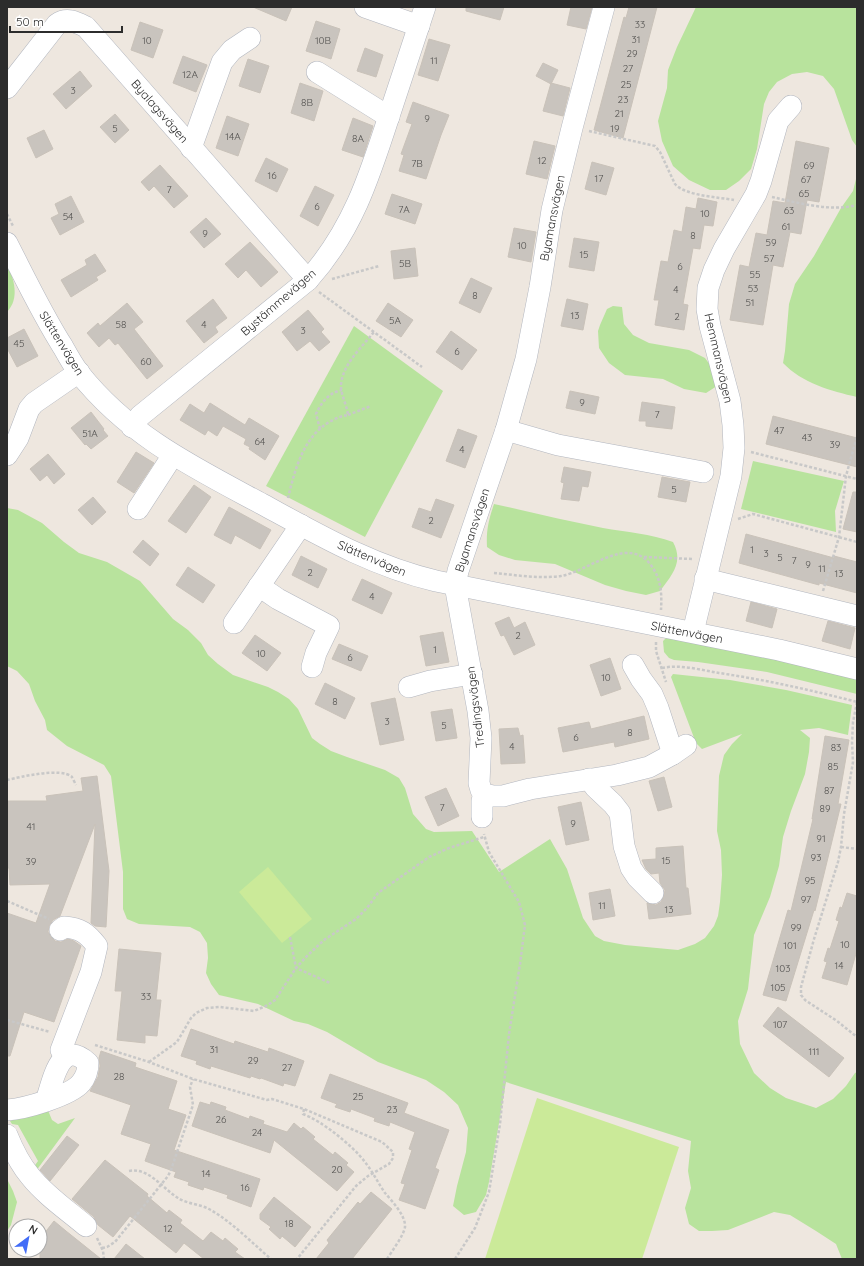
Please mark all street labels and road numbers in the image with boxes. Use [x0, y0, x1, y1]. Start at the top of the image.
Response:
street label: Byalagsvägen [128, 76, 192, 146]
street label: Byamansvägen [536, 174, 568, 262]
street label: Bystämmevägen [237, 265, 319, 339]
street label: Slättenvägen [36, 308, 88, 378]
street label: Hemmansvägen [701, 312, 737, 404]
street label: Byamansvägen [451, 486, 493, 574]
street label: Slättenvägen [335, 537, 409, 579]
street label: Slättenvägen [650, 618, 724, 646]
street label: Tredingsvägen [463, 665, 487, 749]

